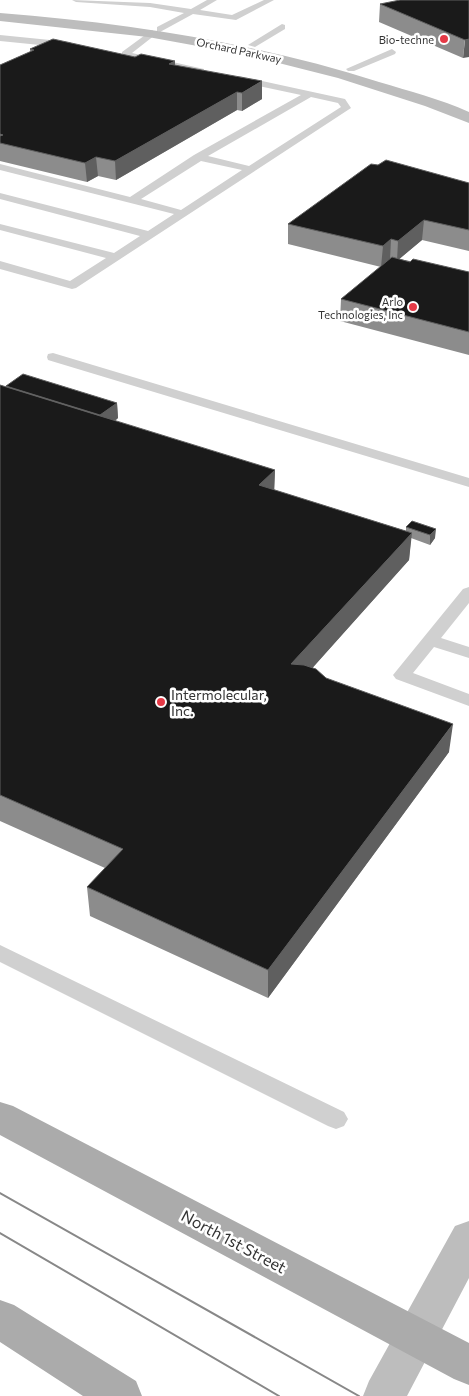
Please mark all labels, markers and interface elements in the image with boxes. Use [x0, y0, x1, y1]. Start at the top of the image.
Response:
place label: Bio-techne [379, 33, 434, 46]
marker: Bio-techne [438, 33, 450, 45]
street label: Orchard Parkway [195, 35, 283, 65]
place label: Arlo Technologies, Inc [318, 295, 403, 321]
marker: Arlo Technologies, Inc [407, 301, 419, 313]
place label: Intermolecular, Inc. [171, 686, 267, 719]
marker: Intermolecular, Inc. [155, 696, 167, 708]
street label: North 1st Street [178, 1205, 290, 1277]

